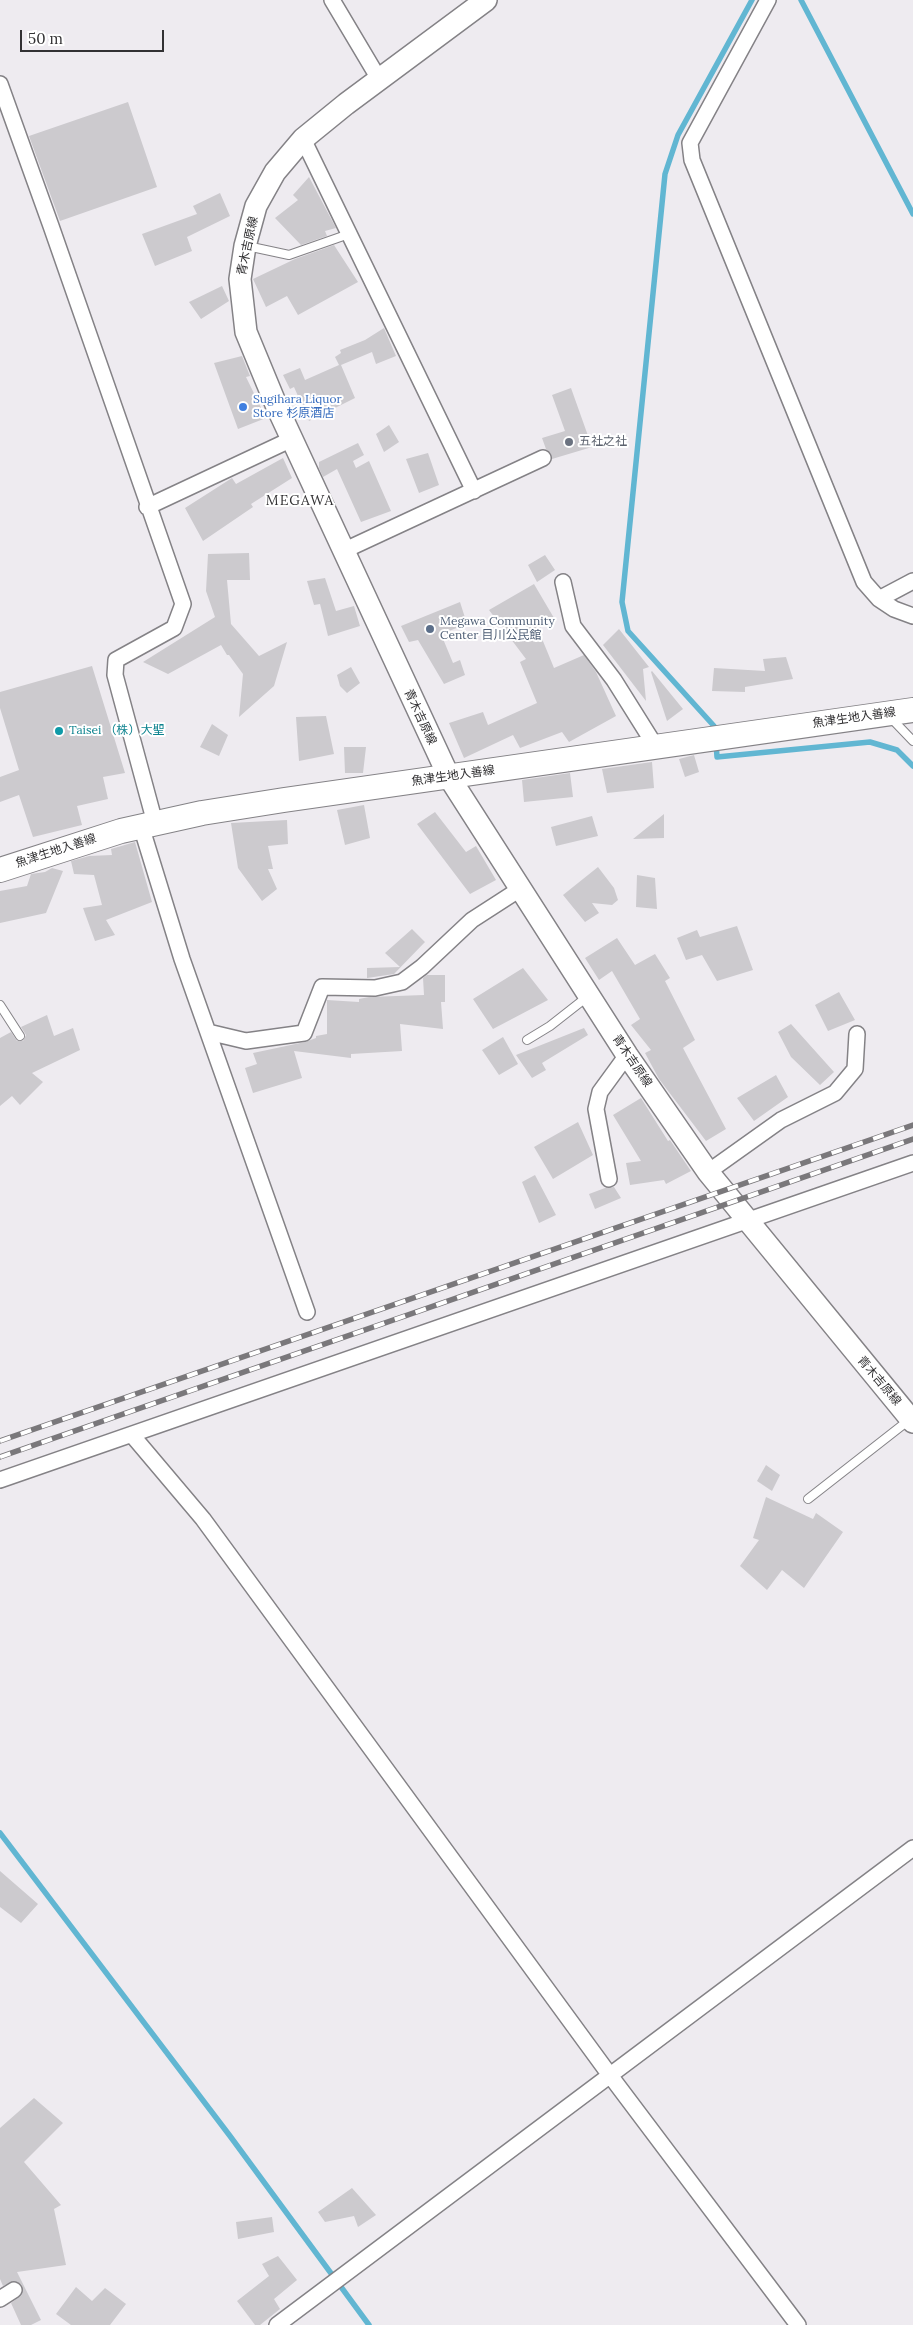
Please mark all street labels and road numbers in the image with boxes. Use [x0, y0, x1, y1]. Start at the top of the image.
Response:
street label: 青木吉原線 [235, 215, 261, 277]
street label: 青木吉原線 [401, 687, 439, 747]
street label: 魚津生地入善線 [811, 705, 897, 731]
street label: 魚津生地入善線 [410, 763, 496, 789]
street label: 魚津生地入善線 [14, 831, 98, 871]
street label: 青木吉原線 [609, 1032, 655, 1090]
street label: 青木吉原線 [854, 1353, 904, 1409]

